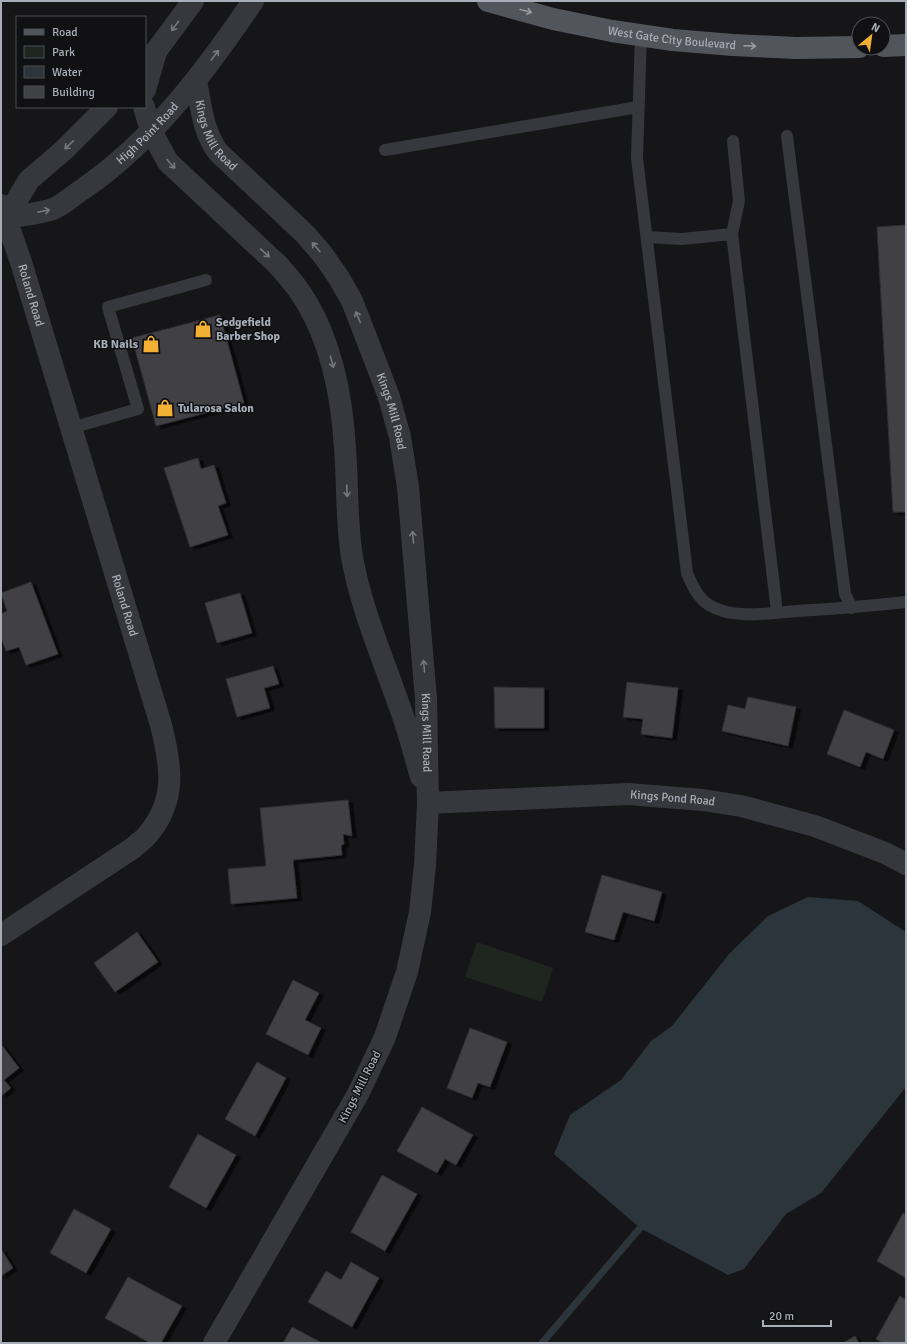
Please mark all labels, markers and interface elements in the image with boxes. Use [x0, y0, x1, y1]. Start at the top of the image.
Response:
one-way arrow [519, 8, 532, 16]
legend [16, 16, 146, 108]
north arrow [851, 16, 891, 56]
one-way arrow [171, 20, 179, 31]
text: N [869, 20, 882, 35]
street label: West Gate City Boulevard [607, 23, 737, 53]
text: Road [52, 25, 78, 40]
one-way arrow [743, 42, 756, 49]
text: Park [52, 45, 75, 60]
one-way arrow [211, 49, 220, 60]
text: Water [52, 65, 83, 80]
text: Building [52, 85, 95, 100]
street label: High Point Road [113, 99, 182, 168]
street label: Kings Mill Road [192, 99, 240, 174]
one-way arrow [64, 140, 74, 150]
one-way arrow [166, 159, 176, 169]
one-way arrow [37, 206, 50, 214]
one-way arrow [312, 242, 321, 252]
one-way arrow [260, 248, 270, 258]
street label: Roland Road [15, 262, 47, 328]
one-way arrow [354, 311, 361, 323]
place label: Sedgefield Barber Shop [216, 315, 281, 344]
shop icon: Sedgefield Barber Shop [193, 319, 213, 339]
shop icon: KB Nails [141, 334, 161, 354]
place label: KB Nails [93, 337, 139, 352]
one-way arrow [329, 356, 336, 369]
street label: Kings Mill Road [373, 371, 409, 451]
shop icon: Tularosa Salon [155, 398, 175, 418]
place label: Tularosa Salon [178, 401, 254, 416]
one-way arrow [343, 484, 351, 497]
one-way arrow [409, 531, 416, 544]
street label: Roland Road [108, 572, 141, 638]
one-way arrow [420, 660, 427, 673]
street label: Kings Mill Road [418, 692, 435, 772]
street label: Kings Pond Road [630, 787, 716, 809]
street label: Kings Mill Road [335, 1048, 385, 1126]
scale bar [763, 1302, 831, 1328]
text: 20 m [769, 1309, 794, 1324]

